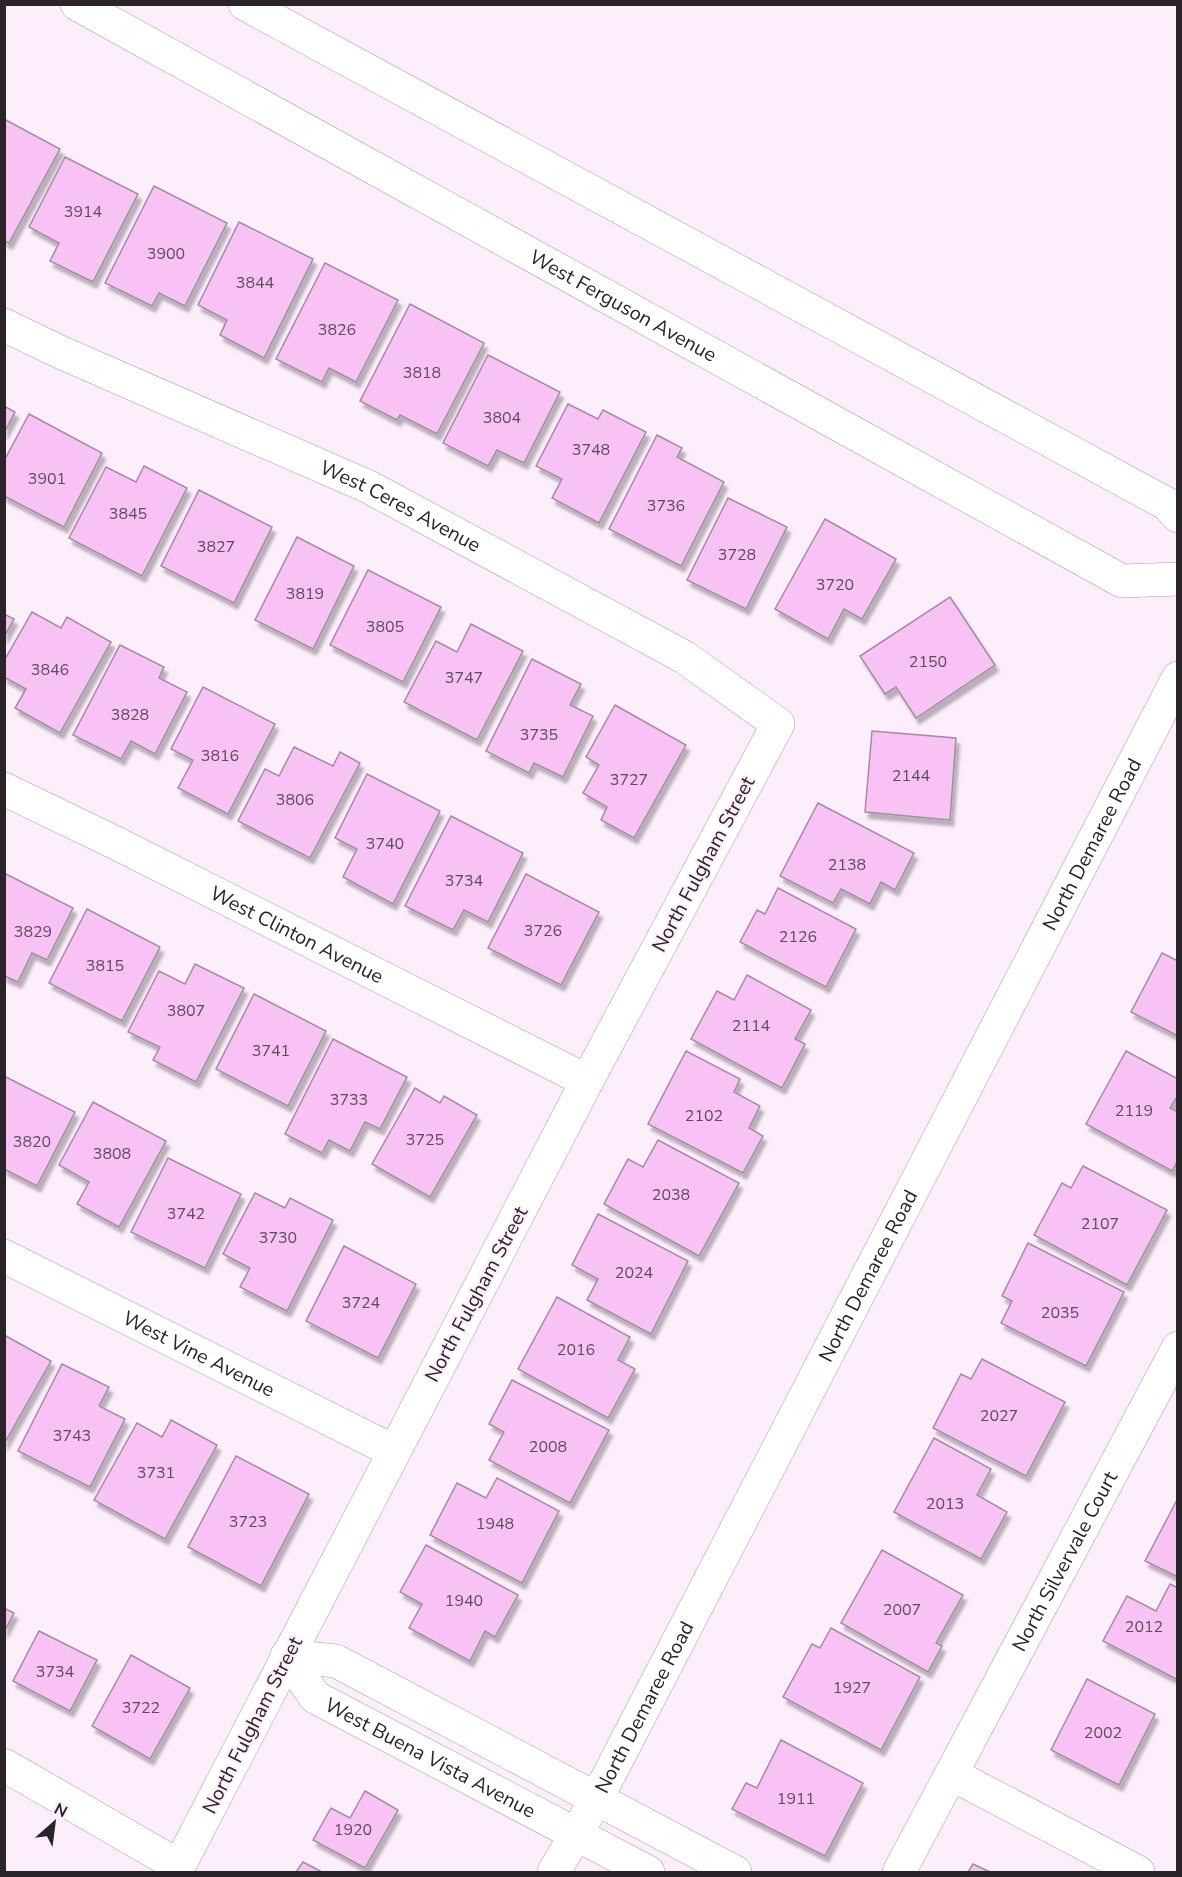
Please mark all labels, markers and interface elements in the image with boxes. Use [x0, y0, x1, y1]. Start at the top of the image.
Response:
house number: 3914 [64, 201, 103, 223]
house number: 3900 [147, 243, 185, 265]
street label: West Ferguson Avenue [525, 244, 721, 369]
house number: 3844 [236, 272, 275, 294]
house number: 3826 [318, 319, 356, 341]
house number: 3818 [403, 362, 441, 384]
house number: 3804 [483, 407, 522, 429]
house number: 3748 [572, 439, 610, 461]
street label: West Ceres Avenue [316, 454, 485, 559]
house number: 3901 [28, 468, 66, 490]
house number: 3736 [647, 495, 685, 517]
house number: 3845 [109, 503, 147, 525]
house number: 3827 [197, 536, 235, 558]
house number: 3728 [718, 544, 756, 566]
house number: 3720 [816, 574, 854, 596]
house number: 3819 [286, 583, 324, 605]
house number: 3805 [366, 616, 404, 638]
house number: 2150 [909, 651, 947, 673]
house number: 3846 [31, 659, 69, 681]
house number: 3747 [445, 667, 483, 689]
house number: 3828 [111, 704, 149, 726]
house number: 3735 [520, 724, 558, 746]
house number: 3816 [201, 745, 239, 767]
street label: North Demaree Road [1036, 754, 1148, 935]
house number: 2144 [892, 765, 931, 787]
house number: 3727 [610, 769, 648, 791]
street label: North Fulgham Street [646, 771, 762, 957]
house number: 3806 [276, 789, 314, 811]
house number: 3740 [366, 833, 404, 855]
house number: 2138 [828, 854, 866, 876]
house number: 3734 [445, 870, 484, 892]
street label: West Clinton Avenue [205, 880, 388, 990]
house number: 3726 [524, 920, 562, 942]
house number: 3829 [14, 921, 52, 943]
house number: 2126 [779, 926, 817, 948]
house number: 3815 [86, 955, 124, 977]
house number: 3807 [167, 1000, 205, 1022]
house number: 2114 [732, 1015, 771, 1037]
house number: 3741 [252, 1040, 290, 1062]
house number: 3733 [330, 1089, 368, 1111]
house number: 2119 [1115, 1100, 1153, 1122]
house number: 2102 [685, 1105, 723, 1127]
house number: 3725 [406, 1129, 444, 1151]
house number: 3820 [13, 1131, 51, 1153]
house number: 3808 [93, 1143, 131, 1165]
house number: 2038 [652, 1184, 690, 1206]
street label: North Demaree Road [813, 1185, 924, 1367]
street label: North Fulgham Street [419, 1201, 535, 1387]
house number: 3742 [167, 1203, 205, 1225]
house number: 2107 [1081, 1213, 1119, 1235]
house number: 3730 [259, 1227, 297, 1249]
house number: 2024 [615, 1262, 654, 1284]
house number: 3724 [342, 1292, 381, 1314]
house number: 2035 [1041, 1302, 1079, 1324]
street label: West Vine Avenue [118, 1305, 279, 1404]
house number: 2016 [557, 1339, 595, 1361]
house number: 2027 [980, 1405, 1018, 1427]
house number: 3743 [53, 1425, 91, 1447]
house number: 2008 [529, 1436, 567, 1458]
house number: 3731 [137, 1462, 175, 1484]
street label: North Silvervale Court [1006, 1466, 1124, 1656]
house number: 2013 [926, 1493, 964, 1515]
house number: 3723 [229, 1511, 267, 1533]
house number: 1948 [476, 1513, 514, 1535]
house number: 1940 [445, 1590, 483, 1612]
house number: 2007 [883, 1599, 921, 1621]
house number: 2012 [1125, 1616, 1163, 1638]
street label: North Demaree Road [589, 1617, 700, 1798]
street label: North Fulgham Street [196, 1631, 309, 1818]
house number: 3734 [36, 1661, 75, 1683]
house number: 1927 [833, 1677, 871, 1699]
street label: West Buena Vista Avenue [320, 1692, 540, 1825]
house number: 3722 [122, 1697, 160, 1719]
house number: 2002 [1084, 1722, 1122, 1744]
house number: 1911 [777, 1788, 815, 1810]
north arrow [24, 1793, 84, 1853]
text: N [50, 1798, 71, 1823]
house number: 1920 [334, 1819, 372, 1841]

